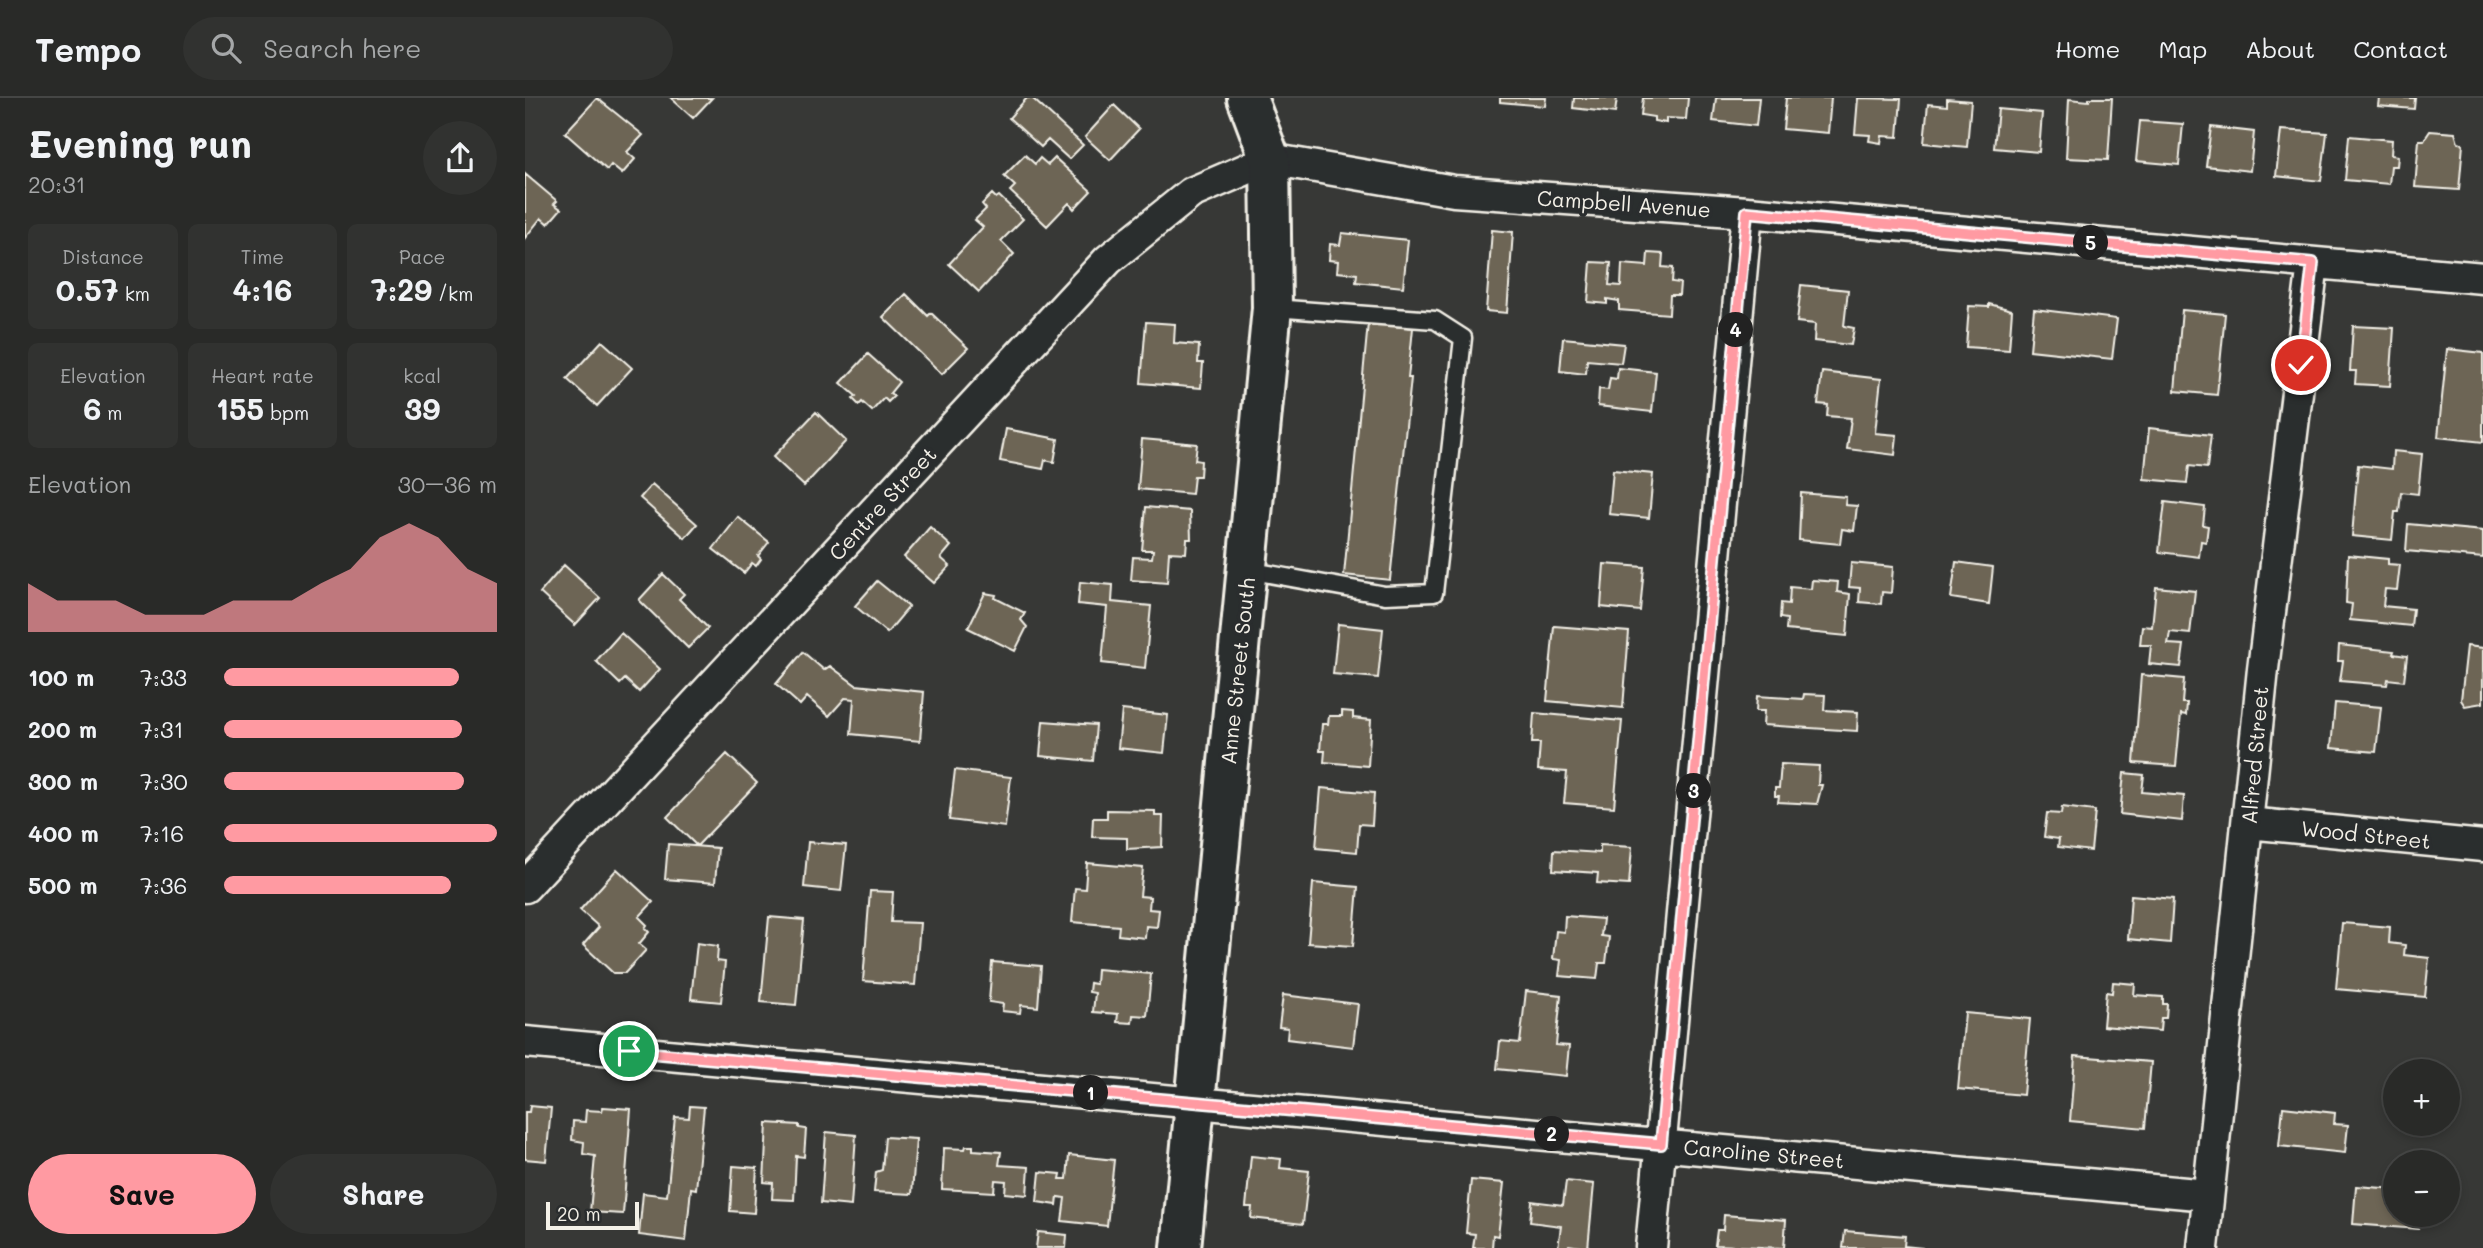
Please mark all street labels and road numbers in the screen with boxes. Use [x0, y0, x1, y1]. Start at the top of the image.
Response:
street label: Campbell Avenue [1536, 183, 1712, 223]
street label: Centre Street [822, 440, 942, 566]
street label: Anne Street South [1214, 576, 1260, 766]
street label: Alfred Street [2235, 685, 2273, 825]
street label: Wood Street [2300, 814, 2432, 854]
street label: Caroline Street [1683, 1133, 1845, 1173]

